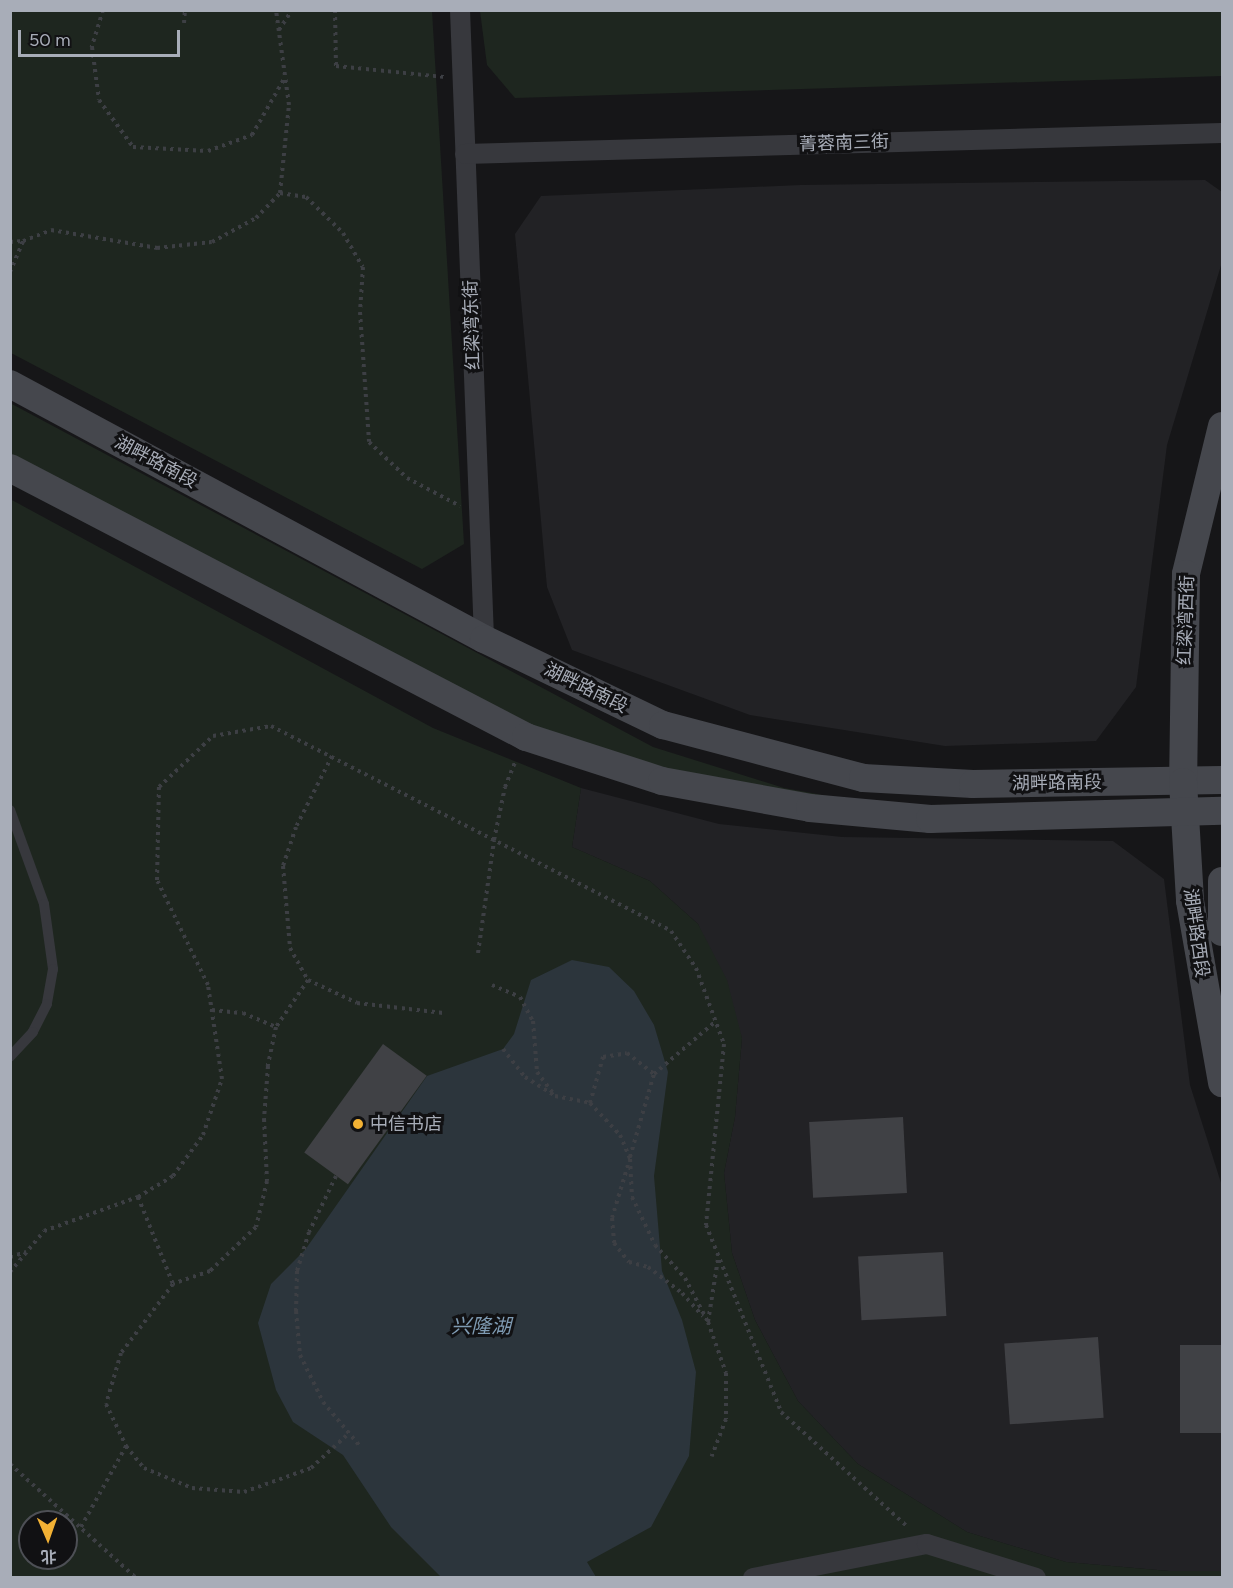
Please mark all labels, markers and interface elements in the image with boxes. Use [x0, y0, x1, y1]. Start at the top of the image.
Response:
scale bar [21, 18, 183, 56]
text: 50 m [29, 29, 71, 51]
street label: 菁蓉南三街 [799, 131, 889, 155]
street label: 红梁湾东街 [460, 280, 484, 370]
street label: 湖畔路南段 [111, 431, 201, 493]
street label: 红梁湾西街 [1174, 575, 1198, 665]
street label: 湖畔路南段 [541, 659, 631, 717]
street label: 湖畔路南段 [1012, 771, 1102, 795]
street label: 湖畔路西段 [1179, 887, 1213, 979]
place label: 中信书店 [370, 1113, 442, 1135]
marker: 中信书店 [351, 1117, 365, 1131]
water label: 兴隆湖 [451, 1314, 511, 1338]
north arrow [18, 1510, 78, 1570]
text: 北 [40, 1547, 57, 1566]

